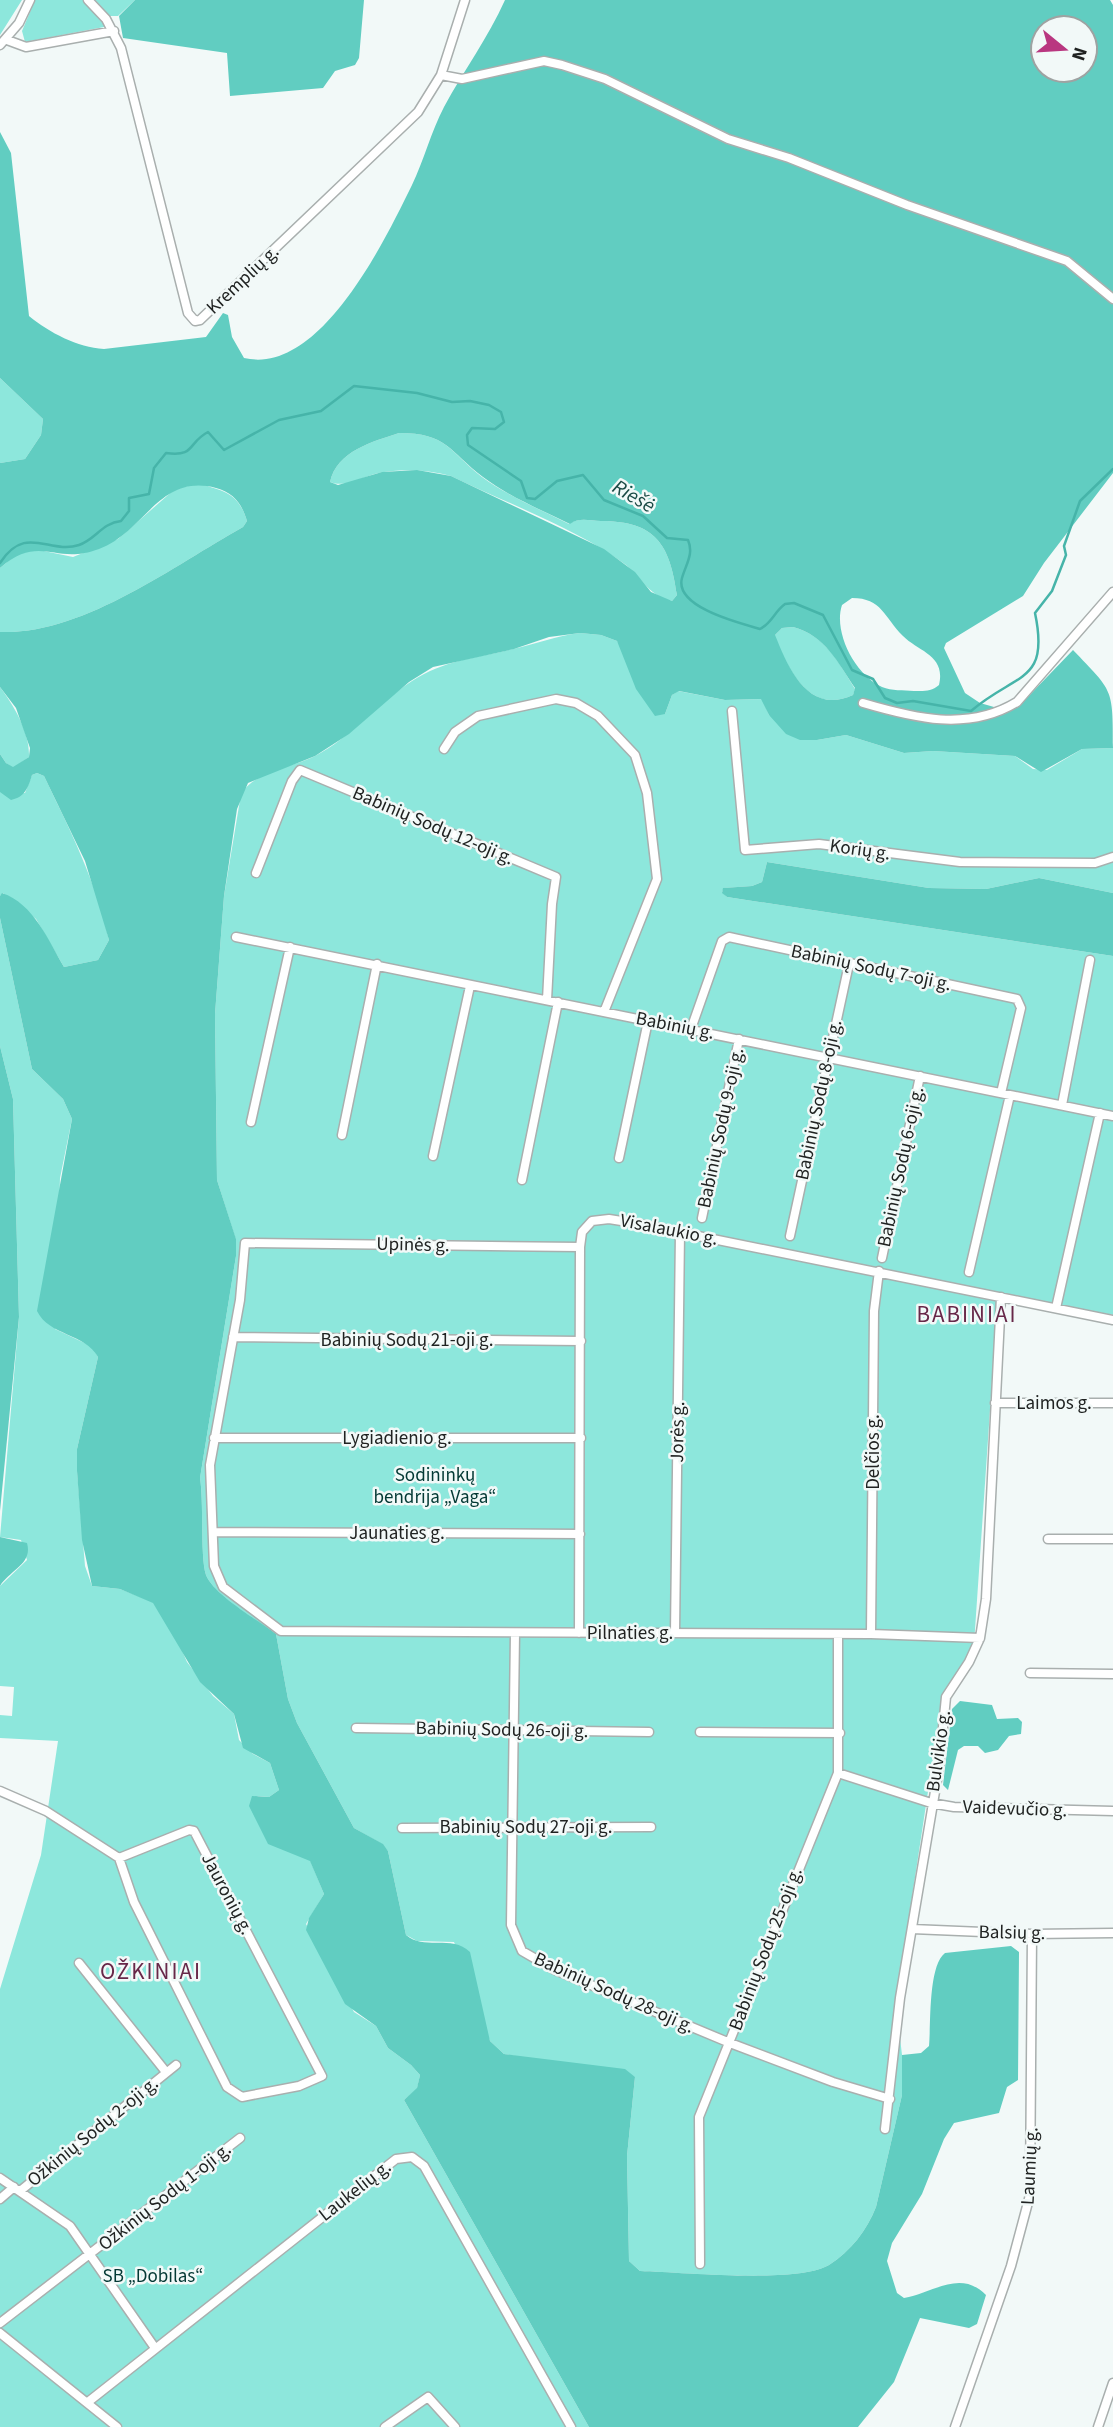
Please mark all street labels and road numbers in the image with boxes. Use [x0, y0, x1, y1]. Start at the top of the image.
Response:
street label: Kremplių g. [200, 239, 286, 321]
street label: Babinių Sodų 12-oji g. [348, 780, 518, 872]
street label: Korių g. [828, 832, 892, 868]
street label: Babinių Sodų 7-oji g. [788, 938, 954, 998]
street label: Babinių g. [633, 1005, 717, 1047]
street label: Babinių Sodų 8-oji g. [789, 1017, 849, 1183]
street label: Babinių Sodų 9-oji g. [691, 1045, 751, 1211]
street label: Babinių Sodų 6-oji g. [871, 1084, 931, 1250]
street label: Visalaukio g. [618, 1207, 720, 1253]
street label: Upinės g. [376, 1231, 450, 1259]
street label: Babinių Sodų 21-oji g. [321, 1327, 493, 1354]
street label: Laimos g. [1016, 1390, 1092, 1417]
street label: Jorės g. [664, 1401, 692, 1463]
street label: Delčios g. [860, 1414, 887, 1490]
street label: Lygiadienio g. [342, 1425, 452, 1452]
street label: Jaunaties g. [349, 1520, 445, 1547]
street label: Pilnaties g. [587, 1620, 673, 1647]
street label: Bulvikio g. [920, 1708, 958, 1794]
street label: Babinių Sodų 26-oji g. [415, 1715, 589, 1745]
street label: Vaidevučio g. [962, 1794, 1068, 1824]
street label: Babinių Sodų 27-oji g. [440, 1814, 612, 1841]
street label: Jauronių g. [194, 1848, 260, 1940]
street label: Babinių Sodų 25-oji g. [722, 1863, 810, 2035]
street label: Balsių g. [978, 1919, 1046, 1947]
street label: Babinių Sodų 28-oji g. [530, 1946, 698, 2040]
street label: Ožkinių Sodų 2-oji g. [22, 2071, 164, 2193]
street label: Laumių g. [1014, 2126, 1046, 2206]
street label: Ožkinių Sodų 1-oji g. [93, 2136, 237, 2258]
street label: Laukelių g. [313, 2154, 397, 2228]

